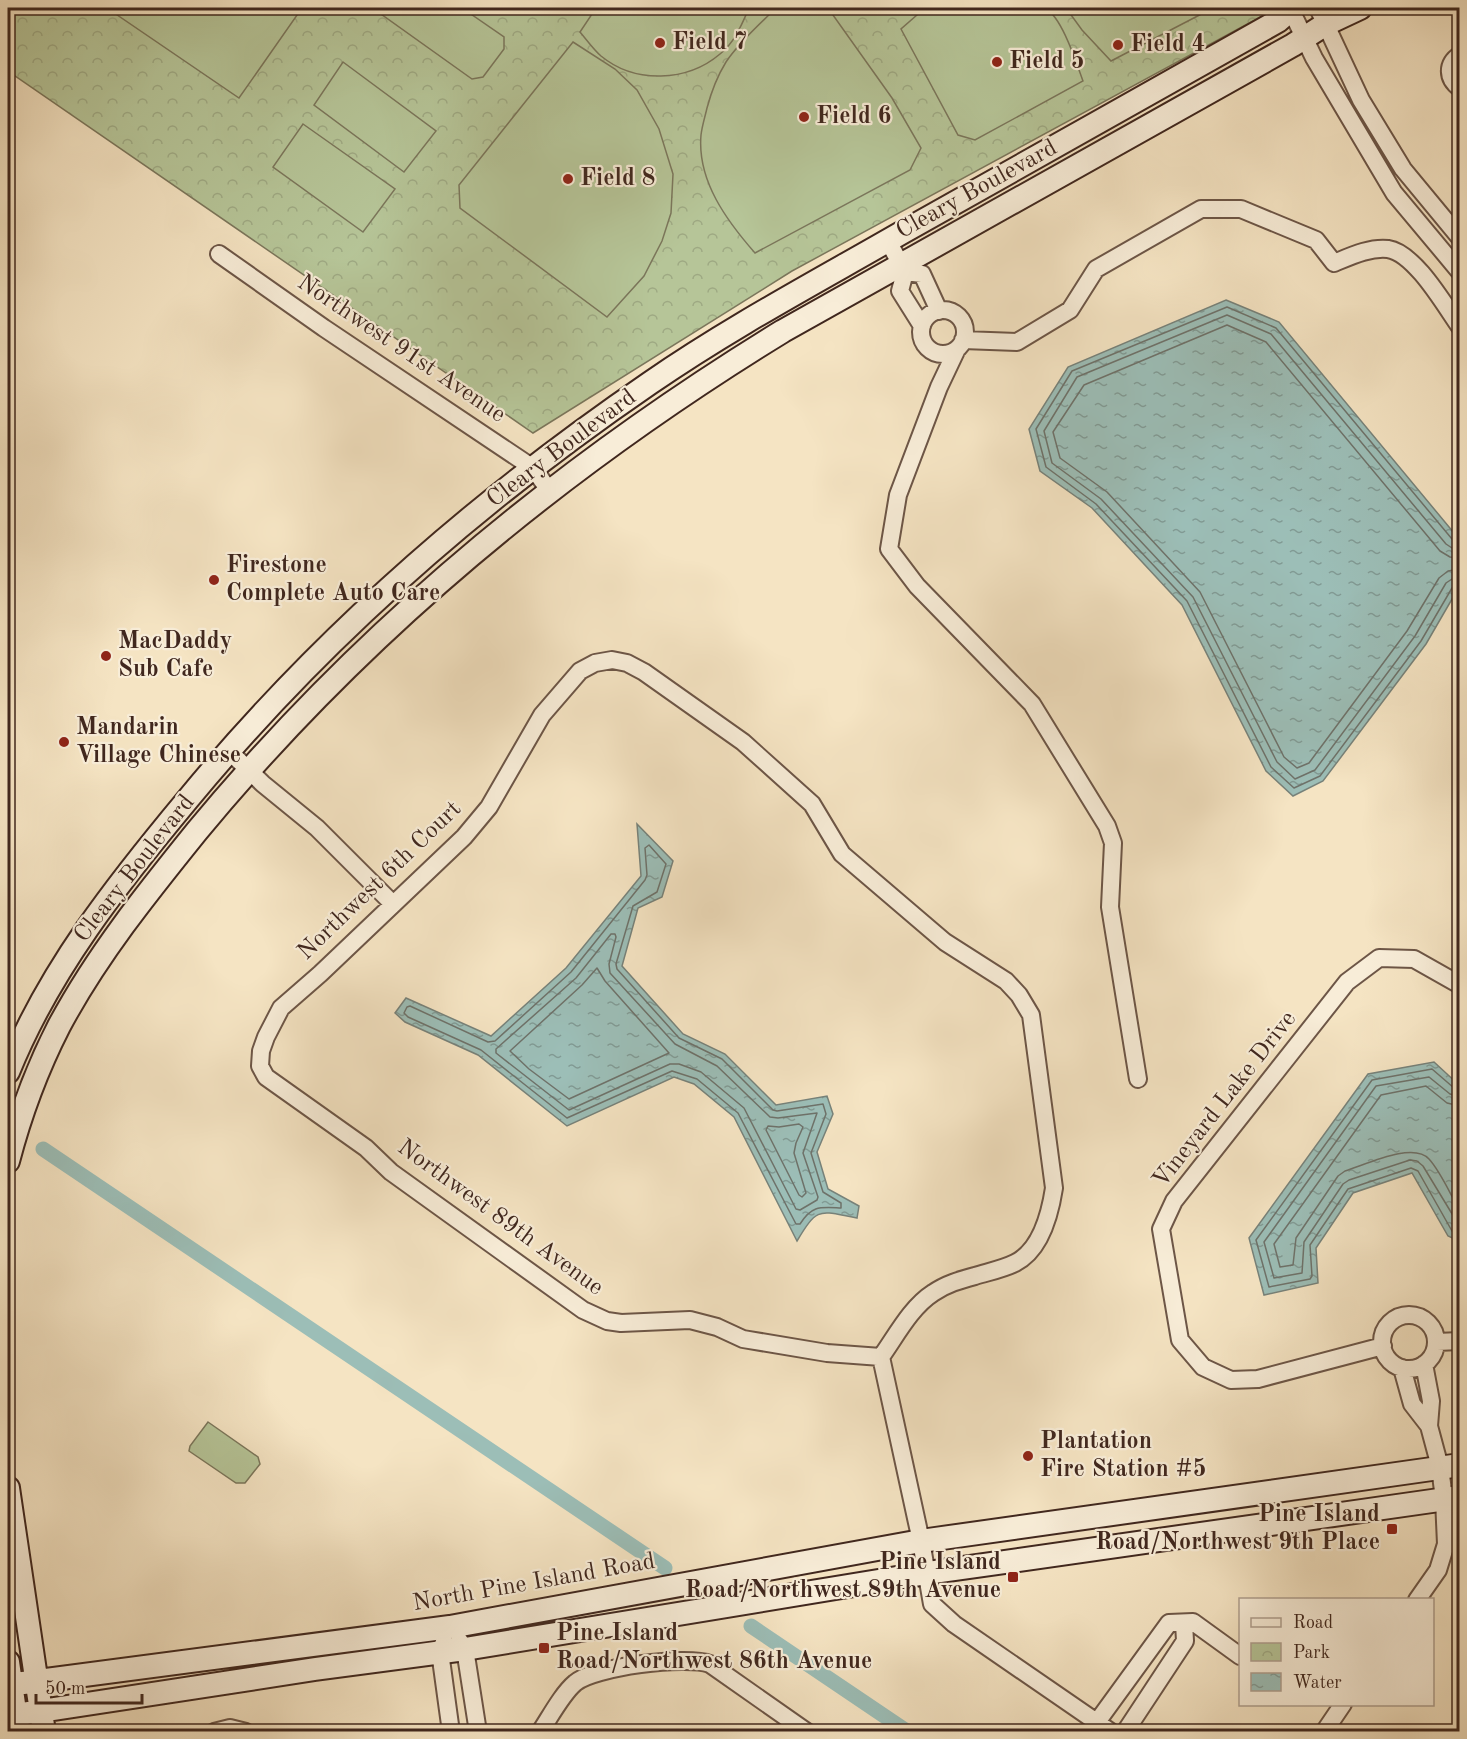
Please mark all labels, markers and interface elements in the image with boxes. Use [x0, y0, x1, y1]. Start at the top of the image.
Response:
place label: Field 7 [672, 31, 747, 55]
place label: Field 4 [1130, 33, 1205, 57]
marker: Field 7 [653, 36, 667, 50]
marker: Field 4 [1111, 38, 1125, 52]
place label: Field 5 [1009, 49, 1084, 74]
marker: Field 5 [990, 55, 1004, 69]
place label: Field 6 [816, 105, 891, 129]
marker: Field 6 [797, 110, 811, 124]
street label: Cleary Boulevard [893, 136, 1061, 244]
place label: Field 8 [580, 167, 655, 191]
marker: Field 8 [561, 172, 575, 186]
street label: Northwest 91st Avenue [293, 270, 509, 428]
street label: Cleary Boulevard [483, 385, 641, 513]
place label: Firestone Complete Auto Care [226, 554, 440, 606]
marker: Firestone Complete Auto Care [207, 573, 221, 587]
place label: MacDaddy Sub Cafe [118, 630, 232, 682]
marker: MacDaddy Sub Cafe [99, 649, 113, 663]
place label: Mandarin Village Chinese [76, 716, 241, 768]
marker: Mandarin Village Chinese [57, 735, 71, 749]
street label: Cleary Boulevard [70, 791, 200, 947]
street label: Northwest 6th Court [294, 797, 466, 965]
street label: Vineyard Lake Drive [1149, 1007, 1301, 1193]
street label: Northwest 89th Avenue [393, 1135, 607, 1301]
place label: Plantation Fire Station #5 [1040, 1430, 1206, 1482]
marker: Plantation Fire Station #5 [1021, 1449, 1035, 1463]
place label: Pine Island Road/Northwest 9th Place [1095, 1503, 1380, 1555]
marker: Pine Island Road/Northwest 9th Place [1385, 1522, 1399, 1536]
street label: North Pine Island Road [411, 1550, 657, 1616]
place label: Pine Island Road/Northwest 89th Avenue [685, 1551, 1001, 1603]
marker: Pine Island Road/Northwest 89th Avenue [1006, 1570, 1020, 1584]
legend [1239, 1598, 1434, 1706]
text: Road [1293, 1614, 1333, 1632]
place label: Pine Island Road/Northwest 86th Avenue [556, 1622, 872, 1674]
marker: Pine Island Road/Northwest 86th Avenue [537, 1641, 551, 1655]
text: Park [1293, 1644, 1330, 1662]
scale bar [36, 1667, 142, 1705]
text: Water [1293, 1674, 1342, 1692]
text: 50 m [45, 1680, 85, 1698]

